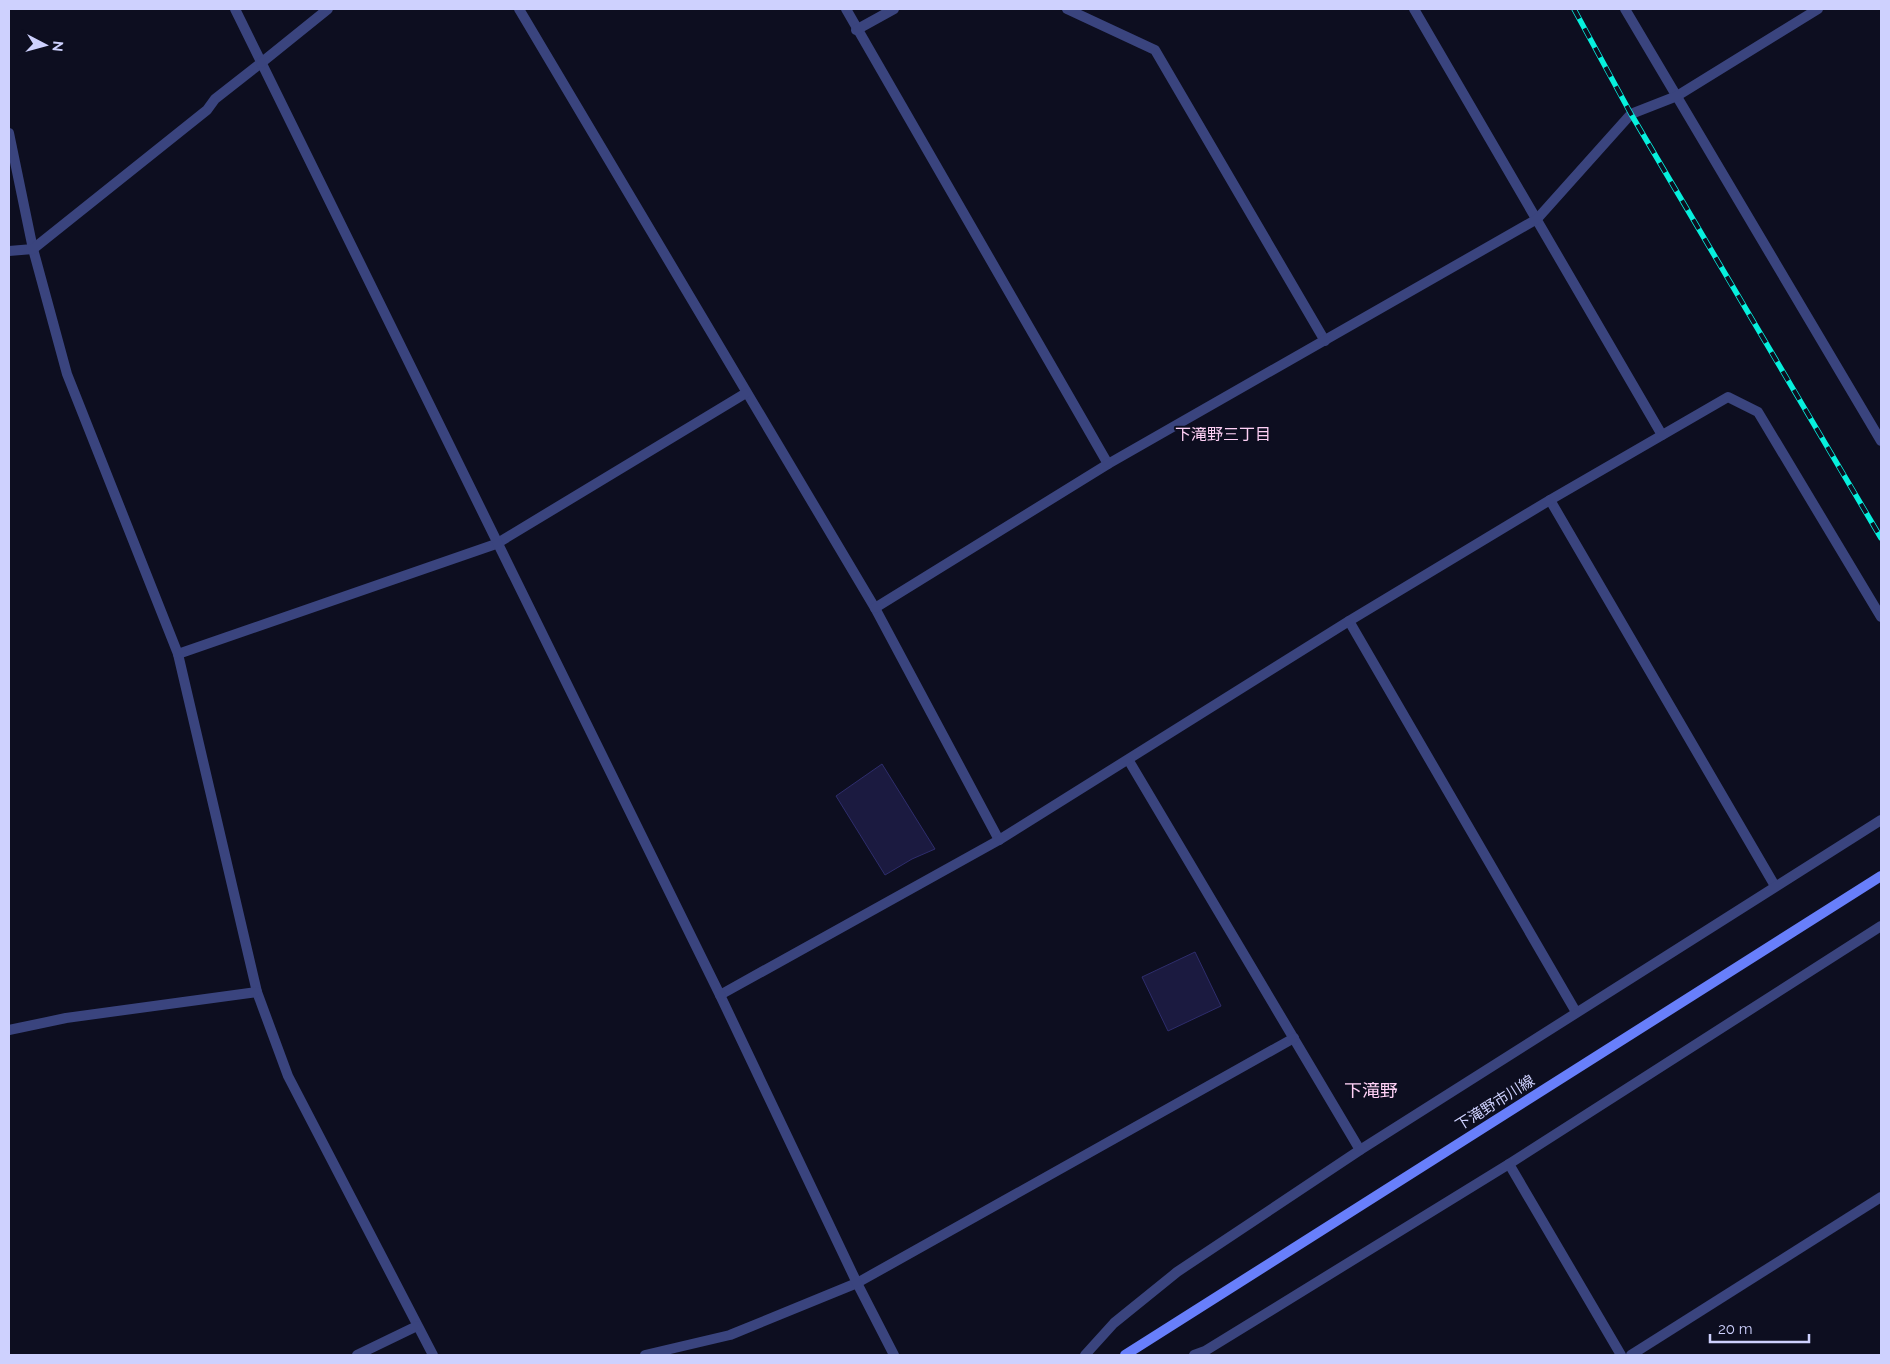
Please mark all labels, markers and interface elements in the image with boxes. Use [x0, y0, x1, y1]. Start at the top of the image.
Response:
north arrow [20, 20, 70, 70]
text: N [49, 40, 66, 53]
district label: 下滝野三丁目 [1175, 425, 1271, 444]
street label: 下滝野市川線 [1452, 1072, 1538, 1134]
district label: 下滝野 [1344, 1080, 1398, 1101]
scale bar [1710, 1312, 1809, 1344]
text: 20 m [1718, 1320, 1753, 1338]

